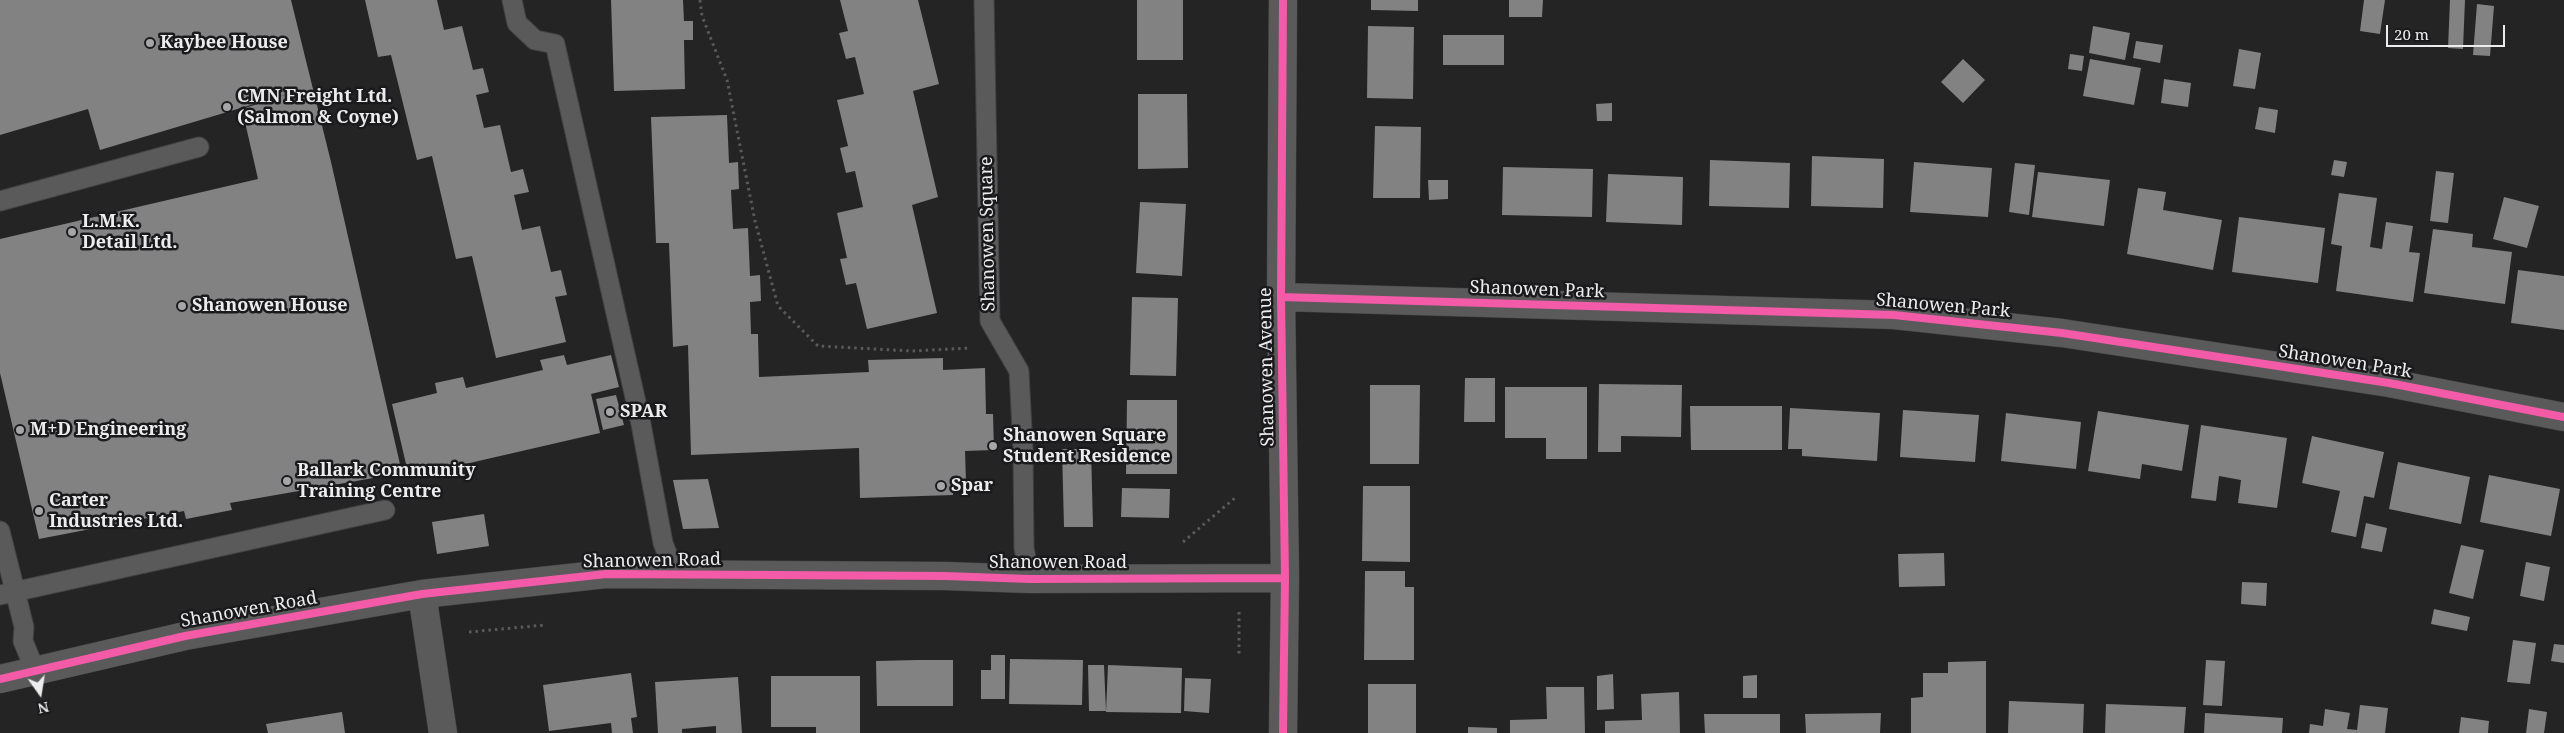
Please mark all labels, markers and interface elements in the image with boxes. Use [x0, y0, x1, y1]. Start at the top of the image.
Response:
scale bar [2389, 15, 2508, 47]
text: 20 m [2394, 24, 2429, 44]
place label: Kaybee House [160, 32, 288, 54]
marker: Kaybee House [144, 37, 156, 49]
place label: CMN Freight Ltd. (Salmon & Coyne) [237, 86, 399, 128]
marker: CMN Freight Ltd. (Salmon & Coyne) [221, 101, 233, 113]
street label: Shanowen Square [976, 156, 1000, 312]
place label: L.M.K. Detail Ltd. [82, 211, 178, 253]
marker: L.M.K. Detail Ltd. [66, 226, 78, 238]
street label: Shanowen Park [1469, 277, 1605, 303]
street label: Shanowen Avenue [1255, 287, 1279, 447]
street label: Shanowen Park [1875, 289, 2011, 323]
place label: Shanowen House [192, 295, 347, 317]
marker: Shanowen House [176, 300, 188, 312]
street label: Shanowen Park [2277, 341, 2413, 383]
place label: SPAR [620, 401, 667, 423]
marker: SPAR [604, 406, 616, 418]
place label: M+D Engineering [30, 419, 186, 441]
marker: M+D Engineering [14, 424, 26, 436]
place label: Shanowen Square Student Residence [1003, 425, 1171, 468]
marker: Shanowen Square Student Residence [987, 440, 999, 452]
place label: Ballark Community Training Centre [297, 460, 476, 502]
marker: Ballark Community Training Centre [281, 475, 293, 487]
place label: Spar [951, 475, 993, 497]
marker: Spar [935, 480, 947, 492]
place label: Carter Industries Ltd. [49, 490, 183, 532]
marker: Carter Industries Ltd. [33, 505, 45, 517]
street label: Shanowen Road [583, 549, 721, 573]
street label: Shanowen Road [989, 552, 1127, 574]
street label: Shanowen Road [179, 587, 319, 633]
north arrow [15, 668, 65, 718]
text: N [36, 698, 51, 719]

